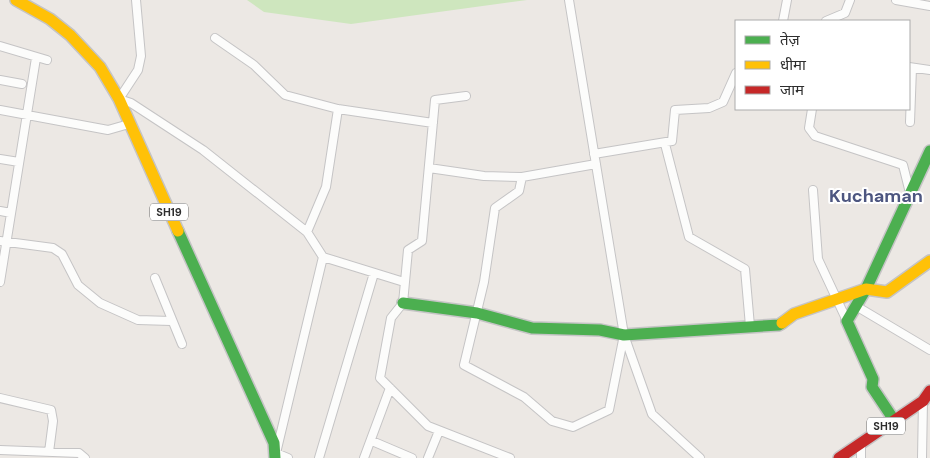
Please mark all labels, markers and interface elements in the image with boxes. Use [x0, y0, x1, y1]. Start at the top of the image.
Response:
legend [735, 20, 910, 110]
text: तेज़ [780, 30, 801, 50]
text: धीमा [780, 55, 807, 75]
text: जाम [780, 80, 805, 100]
district label: Kuchaman [829, 184, 923, 208]
road number: SH19 [150, 203, 188, 220]
road number: SH19 [867, 418, 905, 434]

